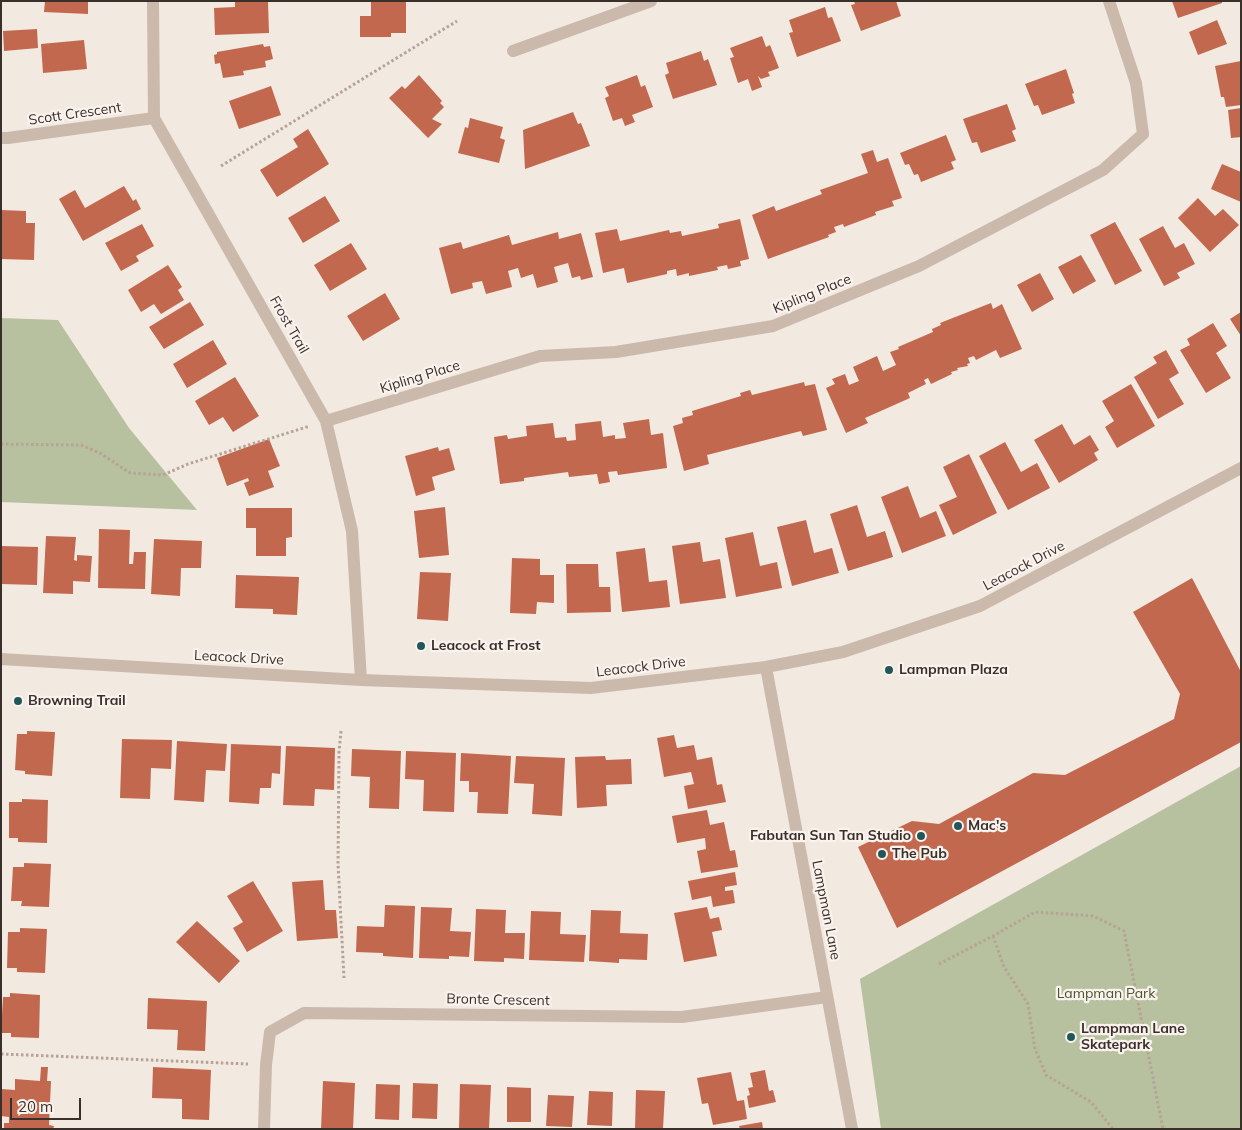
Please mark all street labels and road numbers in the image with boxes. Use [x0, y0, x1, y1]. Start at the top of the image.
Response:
street label: Scott Crescent [28, 99, 122, 129]
street label: Kipling Place [770, 271, 854, 317]
street label: Frost Trail [266, 293, 312, 357]
street label: Kipling Place [378, 357, 462, 397]
street label: Leacock Drive [980, 537, 1068, 595]
street label: Leacock Drive [194, 647, 284, 669]
street label: Leacock Drive [595, 653, 687, 681]
street label: Lampman Lane [808, 859, 844, 961]
street label: Bronte Crescent [446, 991, 550, 1009]

